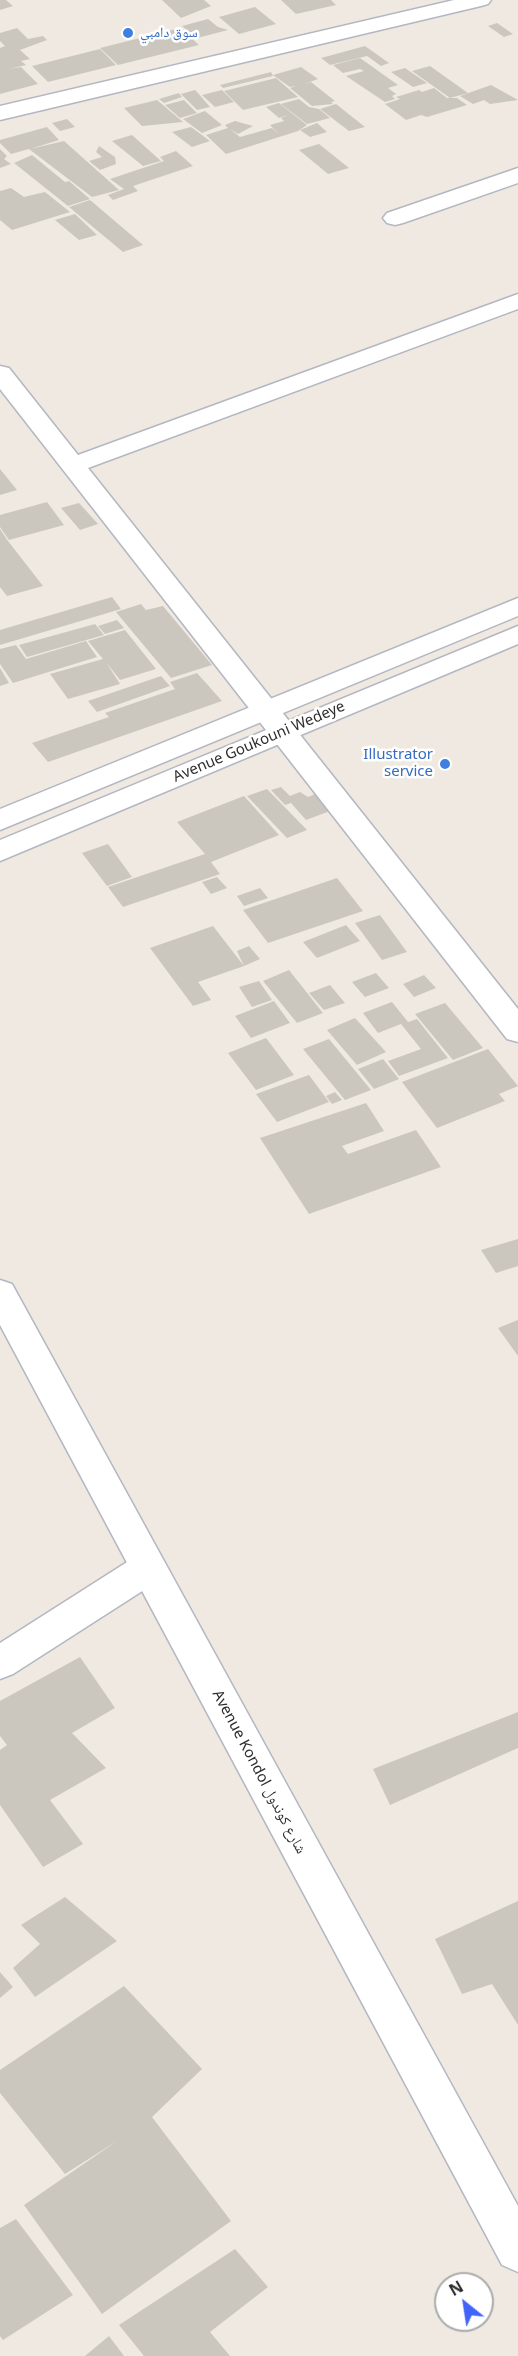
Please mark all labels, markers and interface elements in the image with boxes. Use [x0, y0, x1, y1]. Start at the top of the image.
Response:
place label: سوق دامبي [140, 25, 198, 41]
marker: سوق دامبي [121, 26, 135, 40]
street label: Avenue Goukouni Wedeye [170, 698, 348, 786]
place label: Illustrator service [363, 746, 433, 781]
marker: Illustrator service [438, 757, 452, 771]
street label: Avenue Kondol شارع كوندول [208, 1687, 310, 1857]
north arrow [434, 2272, 494, 2332]
text: N [445, 2275, 467, 2301]

